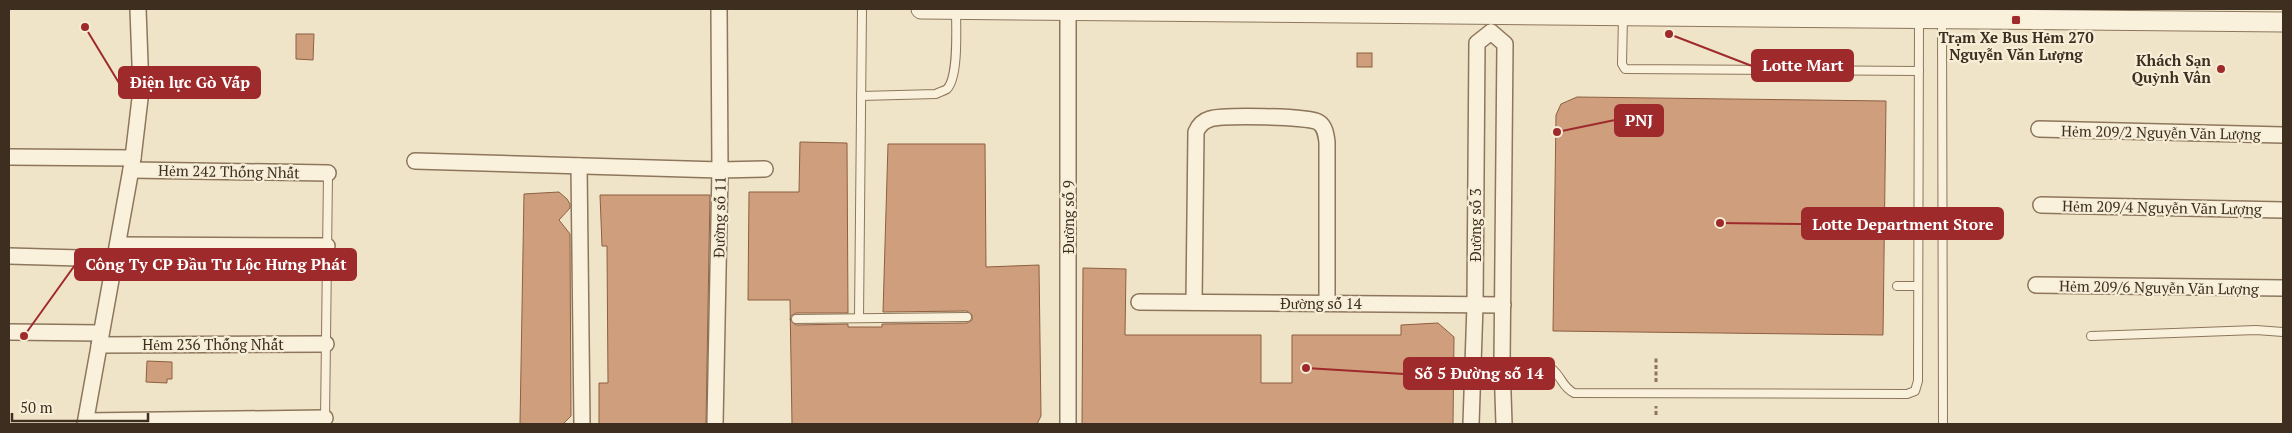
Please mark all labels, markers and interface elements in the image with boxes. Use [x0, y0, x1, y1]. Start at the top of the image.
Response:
marker: Trạm Xe Bus Hẻm 270 Nguyễn Văn Lượng [2010, 14, 2022, 26]
place label: Trạm Xe Bus Hẻm 270 Nguyễn Văn Lượng [1938, 27, 2094, 64]
callout: Lotte Mart [1752, 50, 1853, 81]
place label: Khách Sạn Quỳnh Vân [2132, 50, 2211, 87]
text: Lotte Mart [1762, 54, 1844, 76]
marker: Khách Sạn Quỳnh Vân [2215, 63, 2227, 75]
callout: Điện lực Gò Vấp [119, 67, 260, 98]
text: Điện lực Gò Vấp [130, 71, 250, 93]
callout: PNJ [1615, 105, 1663, 136]
text: PNJ [1625, 109, 1653, 131]
street label: Hẻm 209/2 Nguyễn Văn Lượng [2061, 120, 2262, 144]
street label: Hẻm 242 Thống Nhất [158, 160, 300, 182]
street label: Đường số 11 [708, 176, 730, 258]
street label: Đường số 9 [1058, 180, 1078, 254]
street label: Đường số 3 [1465, 188, 1485, 262]
street label: Hẻm 209/4 Nguyễn Văn Lượng [2062, 195, 2263, 219]
callout: Lotte Department Store [1802, 208, 2003, 239]
text: Lotte Department Store [1812, 213, 1994, 235]
callout: Công Ty CP Đầu Tư Lộc Hưng Phát [75, 249, 356, 280]
text: Công Ty CP Đầu Tư Lộc Hưng Phát [85, 253, 347, 275]
street label: Hẻm 209/6 Nguyễn Văn Lượng [2059, 275, 2260, 299]
street label: Đường số 14 [1280, 293, 1362, 313]
street label: Hẻm 236 Thống Nhất [142, 334, 284, 354]
callout: Số 5 Đường số 14 [1404, 358, 1554, 389]
text: Số 5 Đường số 14 [1414, 362, 1544, 384]
scale bar [12, 390, 149, 422]
text: 50 m [20, 397, 53, 417]

